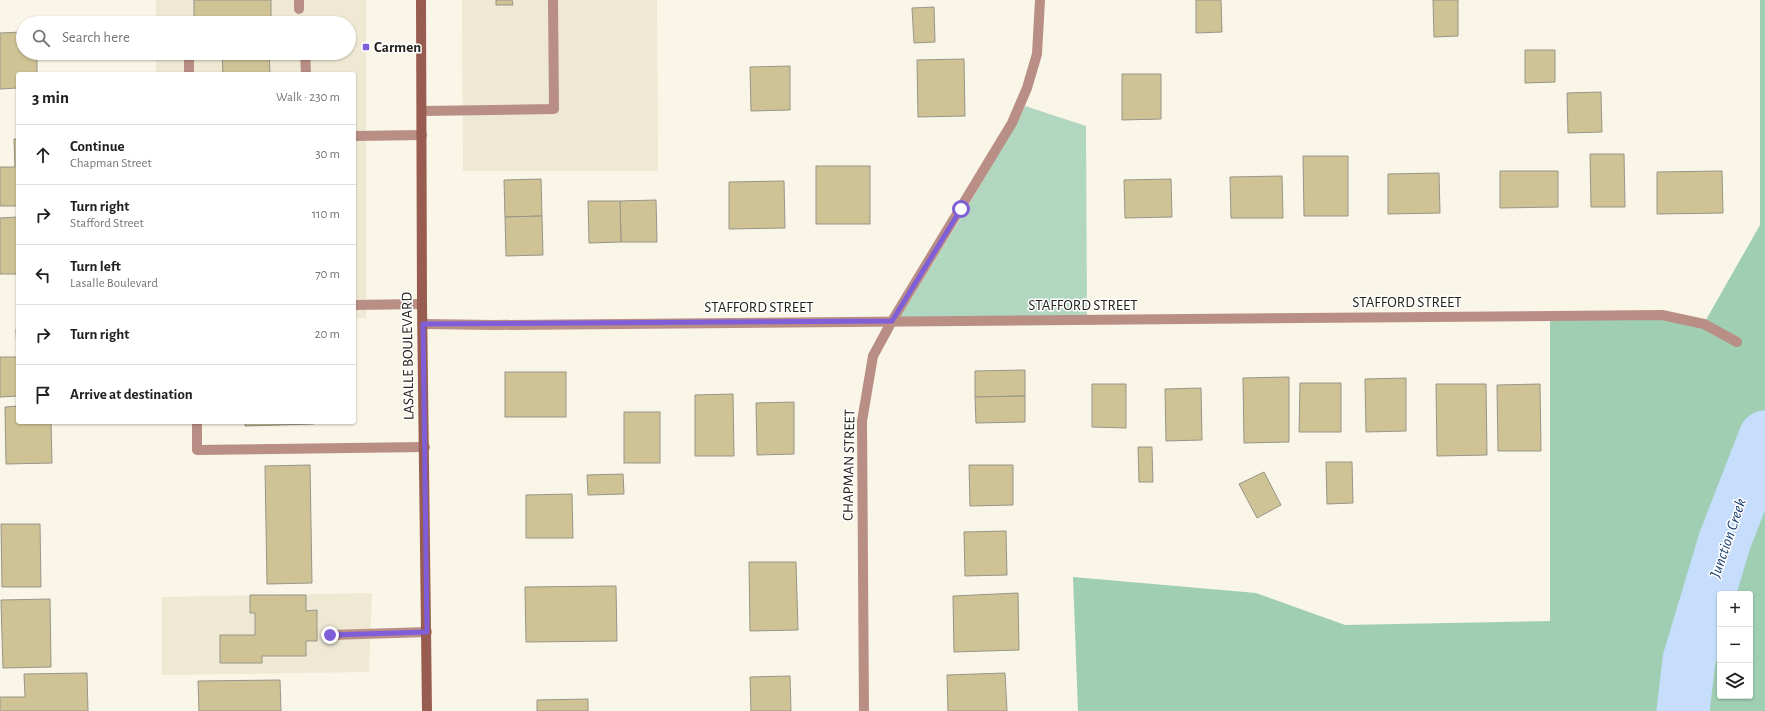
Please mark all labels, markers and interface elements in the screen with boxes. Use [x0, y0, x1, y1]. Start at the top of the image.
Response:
search box [16, 16, 356, 60]
icon: search [30, 27, 52, 49]
text: Search here [62, 30, 130, 45]
place label: Carmen [374, 40, 421, 55]
marker: Carmen [361, 42, 371, 52]
text: 3 min [32, 89, 69, 106]
text: Walk · 230 m [276, 91, 340, 104]
text: Continue [70, 139, 125, 154]
icon: ahead [32, 144, 54, 166]
text: 30 m [315, 148, 340, 161]
text: Chapman Street [70, 157, 152, 170]
text: Turn right [70, 199, 129, 214]
route start [952, 200, 970, 218]
icon: right [32, 204, 54, 226]
text: 110 m [312, 208, 340, 221]
text: Stafford Street [70, 217, 144, 230]
text: Turn left [70, 259, 121, 274]
icon: left [32, 264, 54, 286]
text: 70 m [315, 268, 340, 281]
text: Lasalle Boulevard [70, 277, 158, 290]
street label: LASALLE BOULEVARD [399, 292, 417, 420]
street label: STAFFORD STREET [1352, 295, 1462, 310]
street label: STAFFORD STREET [1028, 298, 1138, 313]
street label: STAFFORD STREET [704, 300, 814, 315]
icon: right [32, 324, 54, 346]
text: Turn right [70, 327, 129, 342]
text: 20 m [315, 328, 340, 341]
icon: arrive [32, 384, 54, 406]
text: Arrive at destination [70, 387, 193, 402]
street label: CHAPMAN STREET [841, 408, 857, 521]
water label: Junction Creek [1707, 496, 1749, 581]
map controls [1717, 591, 1753, 699]
button: + [1717, 591, 1753, 627]
route end [321, 626, 339, 644]
button: − [1717, 627, 1753, 663]
button: layers [1717, 663, 1753, 699]

